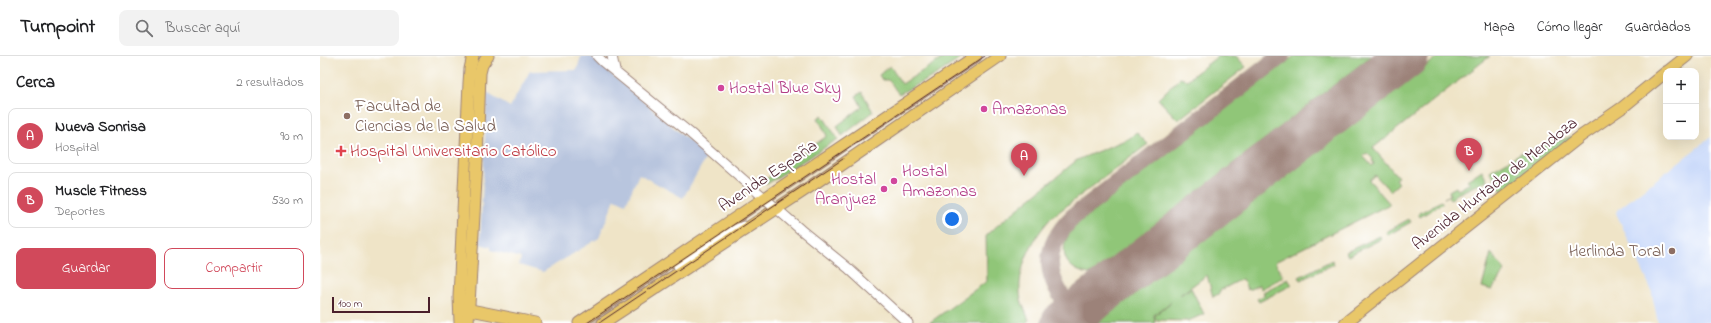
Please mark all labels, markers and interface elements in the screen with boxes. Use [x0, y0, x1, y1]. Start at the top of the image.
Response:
search box [119, 10, 399, 46]
text: Turnpoint [20, 14, 95, 41]
icon: search [133, 17, 155, 39]
text: Buscar aquí [165, 17, 240, 39]
text: Mapa [1484, 17, 1515, 38]
text: Cómo llegar [1537, 17, 1603, 38]
text: Guardados [1625, 17, 1691, 38]
map controls [1663, 68, 1699, 140]
button: + [1663, 68, 1699, 104]
text: Cerca [16, 70, 55, 95]
text: 2 resultados [236, 73, 304, 92]
place label: Hostal Blue Sky [729, 76, 841, 102]
marker: Hostal Blue Sky [716, 83, 726, 93]
place label: Facultad de Ciencias de la Salud [354, 94, 496, 139]
place label: Amazonas [992, 97, 1067, 122]
marker: Amazonas [979, 104, 989, 114]
button: − [1663, 104, 1699, 140]
marker: Facultad de Ciencias de la Salud [342, 111, 352, 121]
street label: Avenida Hurtado de Mendoza [1407, 111, 1583, 257]
text: Nueva Sonrisa [55, 116, 146, 138]
text: A [26, 127, 34, 146]
text: 90 m [280, 127, 303, 146]
street label: Avenida España [714, 134, 822, 218]
text: Hospital [55, 138, 99, 157]
pin: B [1456, 138, 1482, 171]
place label: Hospital Universitario Católico [350, 139, 557, 164]
pin: A [1011, 143, 1037, 176]
marker: Hospital Universitario Católico [335, 145, 347, 157]
place label: Hostal Amazonas [902, 159, 977, 204]
place label: Hostal Aranjuez [815, 167, 877, 212]
marker: Hostal Amazonas [889, 176, 899, 186]
text: Muscle Fitness [55, 180, 147, 202]
marker: Hostal Aranjuez [879, 184, 889, 194]
text: B [26, 191, 34, 210]
text: 530 m [271, 191, 303, 210]
text: Deportes [55, 202, 105, 221]
your location [942, 209, 962, 229]
place label: Herlinda Toral [1569, 239, 1664, 264]
marker: Herlinda Toral [1667, 246, 1677, 256]
button: Guardar [16, 248, 156, 289]
button: Compartir [164, 248, 304, 289]
scale bar [332, 295, 430, 314]
text: 100 m [338, 296, 362, 312]

